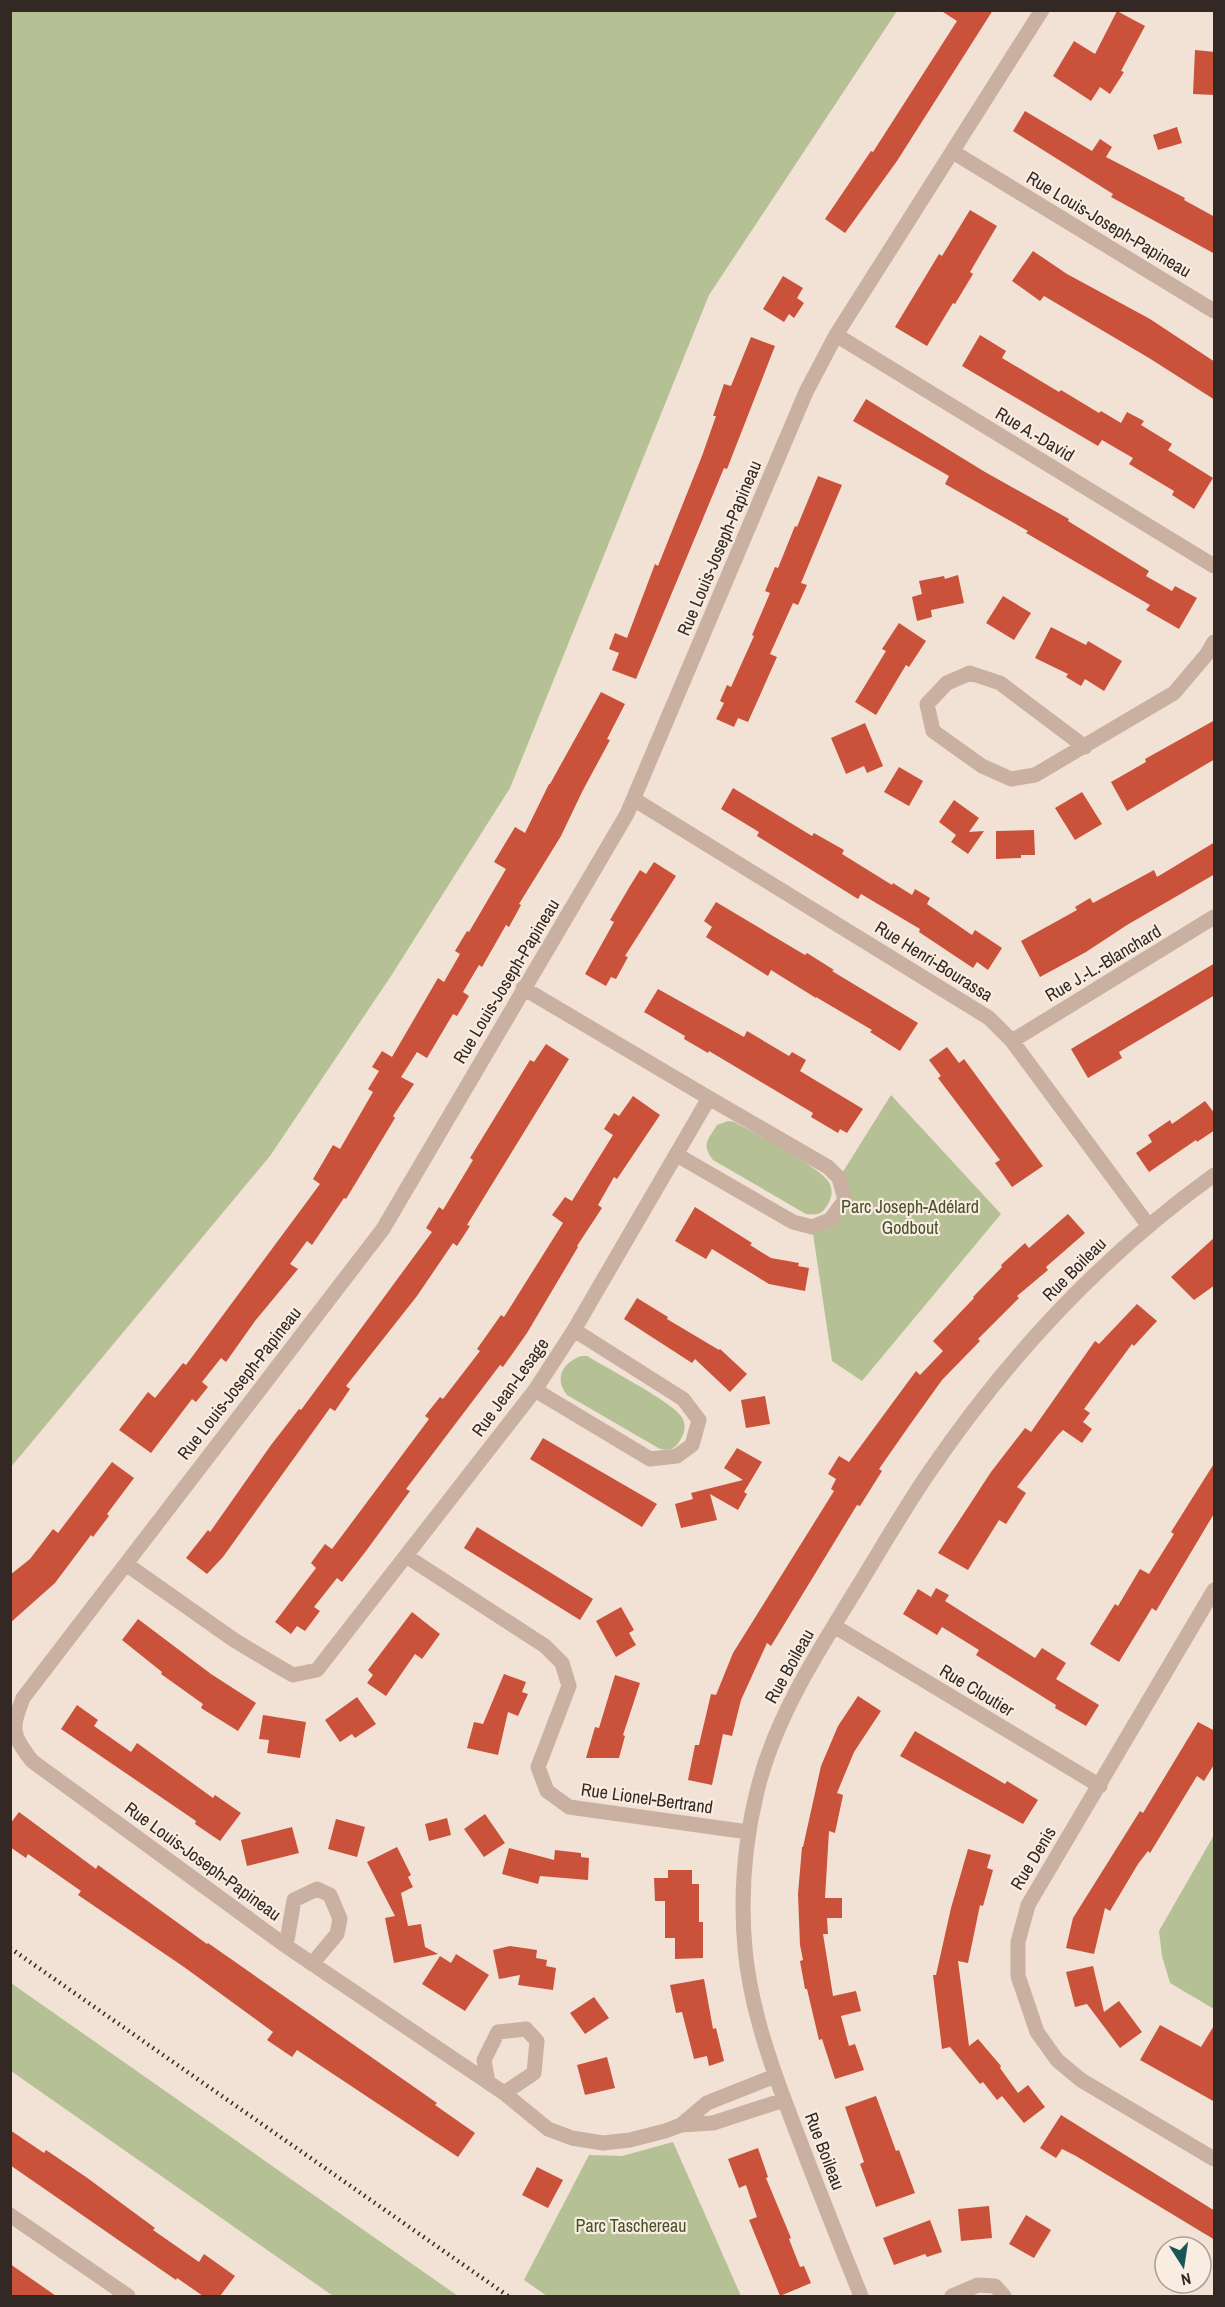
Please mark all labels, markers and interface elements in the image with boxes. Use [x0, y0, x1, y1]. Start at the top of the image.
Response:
street label: Rue Louis-Joseph-Papineau [1022, 165, 1196, 283]
street label: Rue A.-David [991, 401, 1079, 467]
street label: Rue Louis-Joseph-Papineau [671, 457, 767, 639]
street label: Rue Louis-Joseph-Papineau [447, 894, 565, 1068]
street label: Rue Henri-Bourassa [870, 915, 998, 1007]
street label: Rue J.-L.-Blanchard [1040, 918, 1166, 1008]
park label: Parc Joseph-Adélard Godbout [841, 1194, 979, 1240]
street label: Rue Boileau [1036, 1231, 1112, 1307]
street label: Rue Louis-Joseph-Papineau [171, 1301, 307, 1465]
street label: Rue Jean-Lesage [466, 1333, 554, 1441]
street label: Rue Boileau [758, 1624, 820, 1708]
street label: Rue Cloutier [935, 1658, 1019, 1722]
street label: Rue Lionel-Bertrand [579, 1776, 715, 1820]
street label: Rue Louis-Joseph-Papineau [120, 1796, 286, 1926]
street label: Rue Denis [1004, 1822, 1062, 1894]
street label: Rue Boileau [799, 2109, 851, 2193]
park label: Parc Taschereau [576, 2213, 686, 2238]
north arrow [1153, 2235, 1213, 2295]
text: N [1179, 2268, 1193, 2291]

